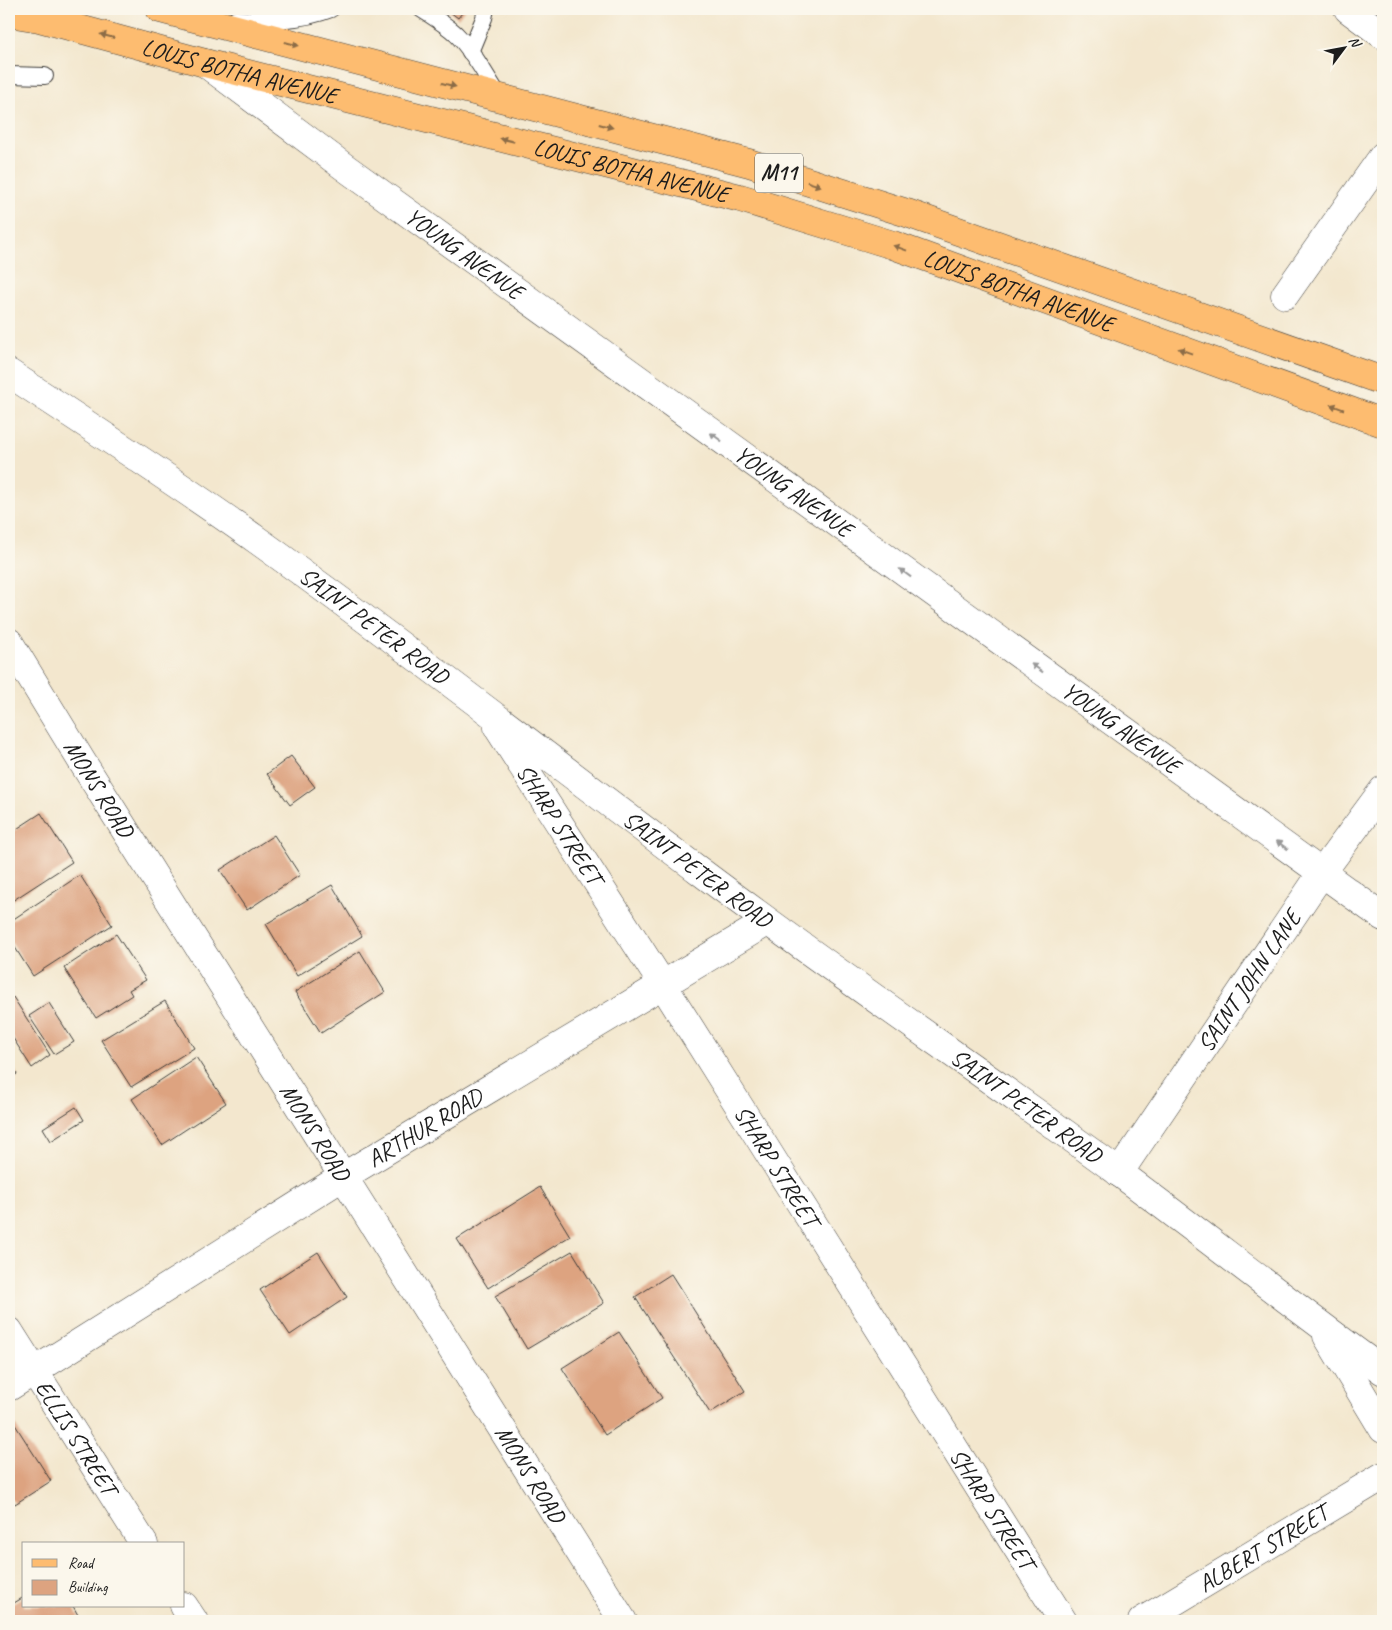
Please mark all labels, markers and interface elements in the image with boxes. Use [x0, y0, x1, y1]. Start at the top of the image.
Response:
north arrow [1320, 22, 1370, 72]
one-way arrow [100, 32, 115, 40]
street label: LOUIS BOTHA AVENUE [139, 32, 343, 111]
text: N [1345, 33, 1365, 52]
one-way arrow [284, 40, 300, 48]
one-way arrow [442, 82, 457, 90]
one-way arrow [599, 123, 614, 131]
street label: LOUIS BOTHA AVENUE [530, 132, 735, 210]
one-way arrow [500, 136, 515, 144]
road number: M11 [755, 154, 803, 192]
one-way arrow [806, 180, 821, 188]
street label: YOUNG AVENUE [399, 201, 532, 308]
street label: LOUIS BOTHA AVENUE [919, 242, 1121, 340]
one-way arrow [892, 244, 907, 252]
one-way arrow [1177, 347, 1192, 354]
one-way arrow [1330, 403, 1345, 410]
one-way arrow [710, 431, 723, 442]
street label: YOUNG AVENUE [729, 439, 861, 546]
street label: SAINT PETER ROAD [293, 560, 456, 692]
one-way arrow [898, 568, 912, 578]
one-way arrow [1030, 663, 1043, 673]
street label: YOUNG AVENUE [1056, 675, 1188, 782]
street label: MONS ROAD [57, 734, 142, 845]
street label: SHARP STREET [510, 758, 612, 895]
street label: SAINT PETER ROAD [617, 804, 780, 936]
one-way arrow [1275, 840, 1289, 850]
street label: SAINT JOHN LANE [1190, 902, 1309, 1057]
street label: SAINT PETER ROAD [945, 1042, 1109, 1171]
street label: MONS ROAD [273, 1078, 358, 1188]
street label: ARTHUR ROAD [361, 1080, 490, 1174]
street label: SHARP STREET [728, 1100, 829, 1237]
street label: ELLIS STREET [29, 1374, 127, 1505]
street label: MONS ROAD [489, 1420, 574, 1530]
street label: SHARP STREET [943, 1443, 1045, 1580]
street label: ALBERT STREET [1193, 1495, 1338, 1599]
legend [22, 1542, 185, 1608]
text: Road [68, 1554, 95, 1573]
text: Building [68, 1578, 108, 1597]

